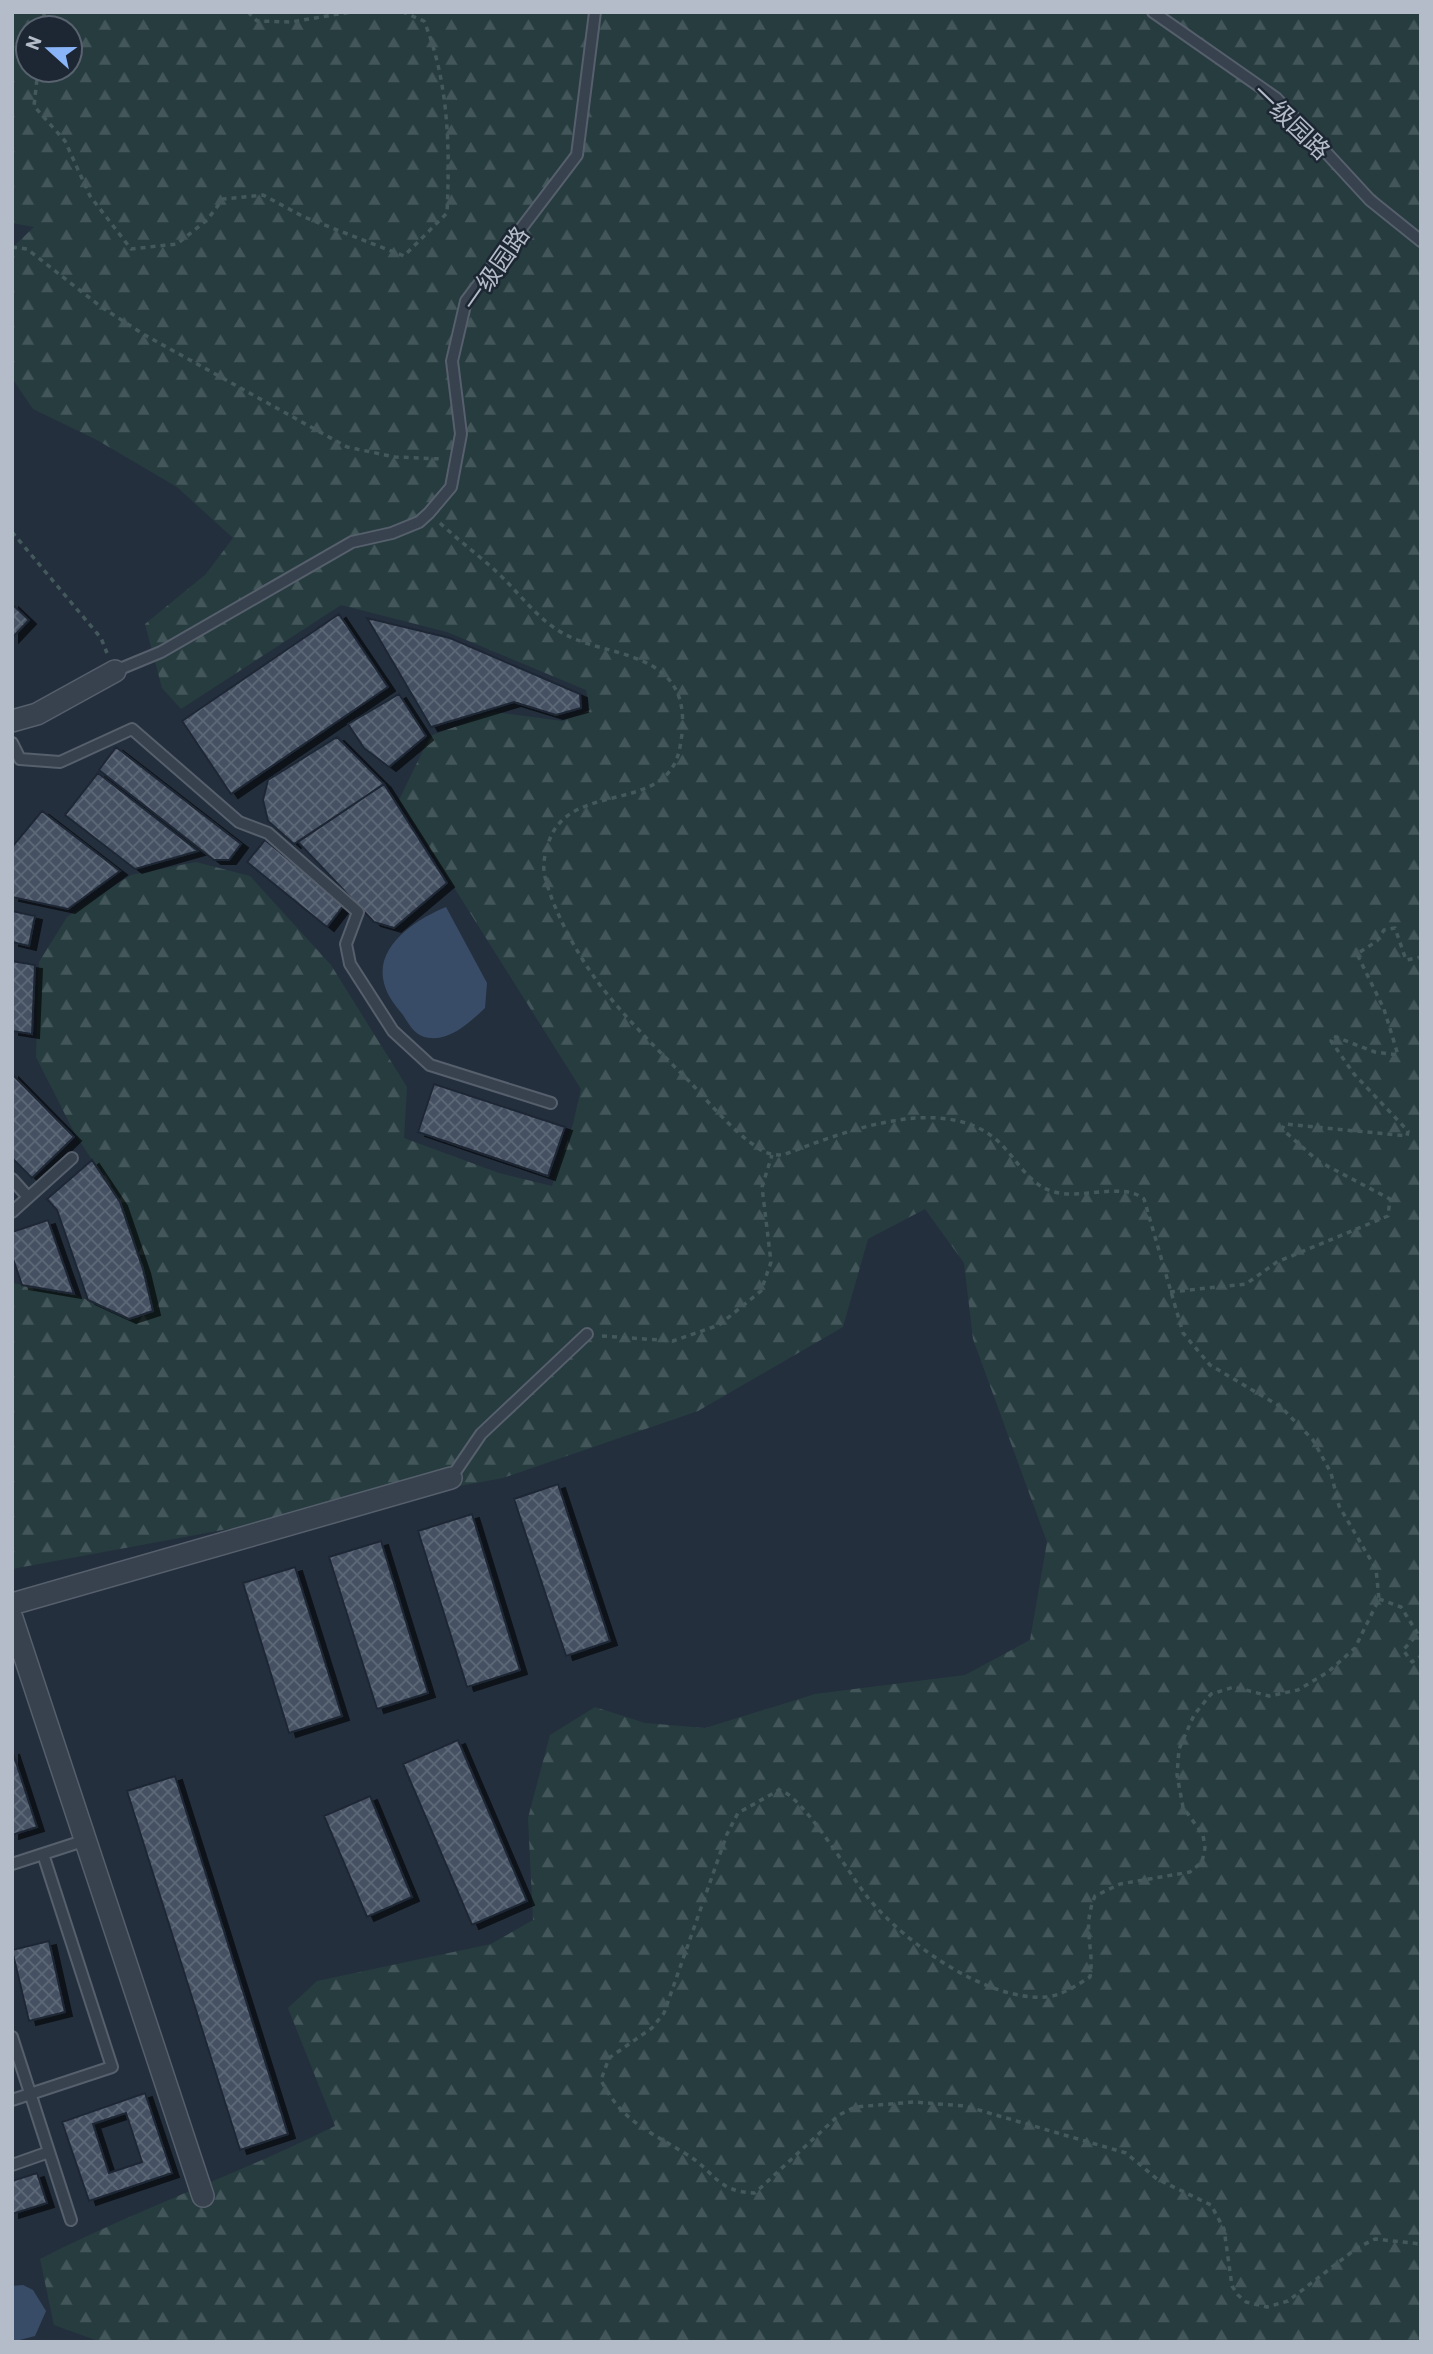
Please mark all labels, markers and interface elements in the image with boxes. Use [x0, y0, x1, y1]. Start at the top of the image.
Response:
north arrow [14, 14, 84, 84]
text: N [20, 33, 46, 53]
street label: 一级园路 [1247, 77, 1337, 165]
street label: 一级园路 [456, 220, 534, 316]

